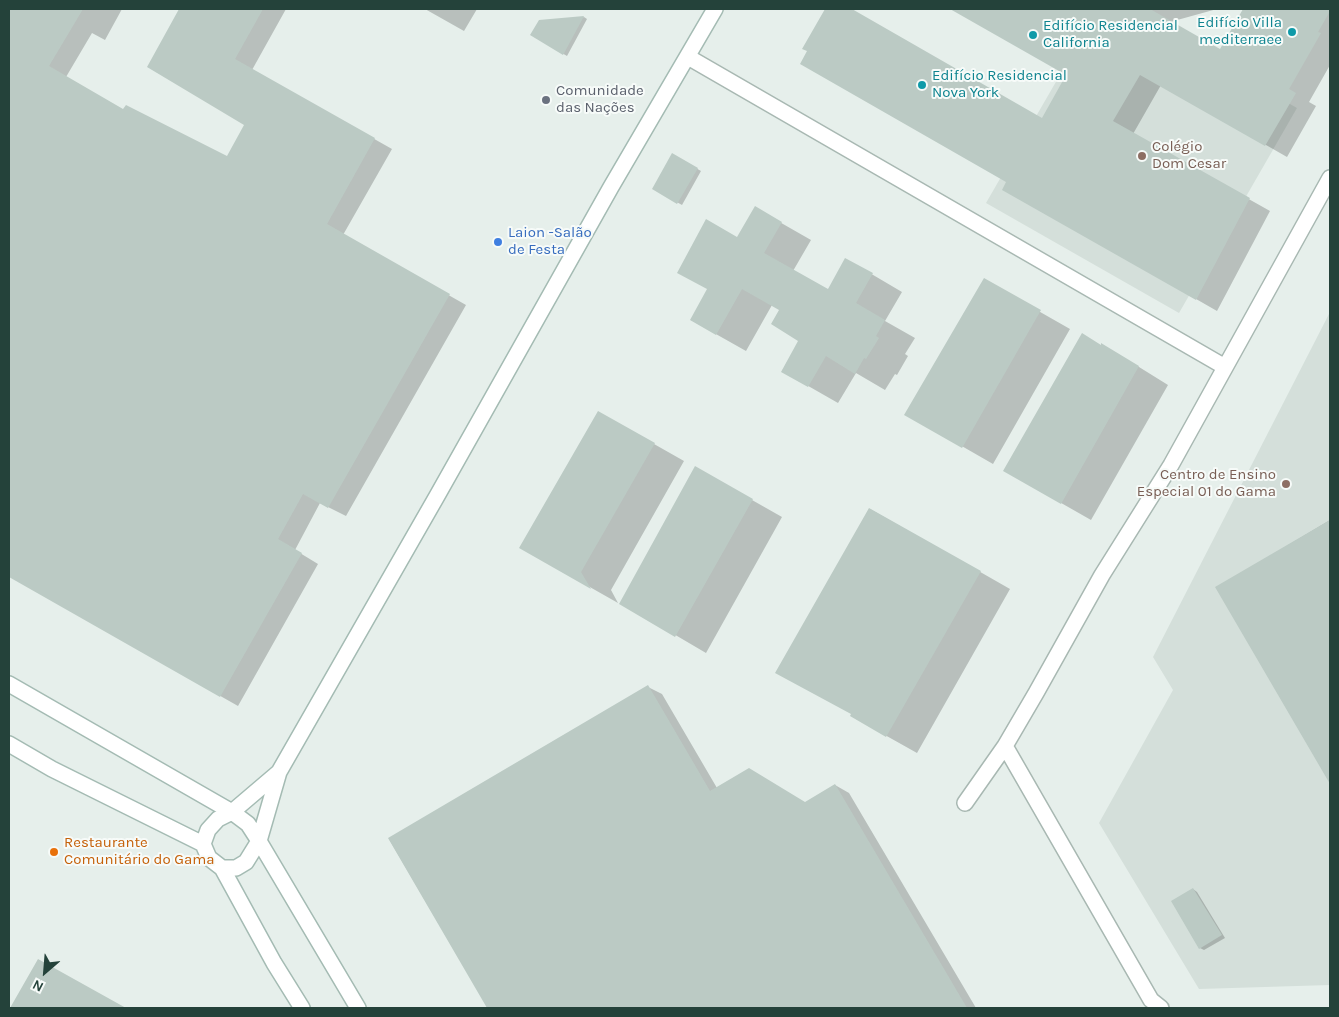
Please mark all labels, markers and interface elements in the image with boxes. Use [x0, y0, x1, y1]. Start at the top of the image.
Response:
place label: Edifício Villa mediterraee [1197, 14, 1282, 49]
place label: Edifício Residencial California [1043, 17, 1178, 52]
marker: Edifício Villa mediterraee [1286, 26, 1298, 38]
marker: Edifício Residencial California [1027, 29, 1039, 41]
place label: Edifício Residencial Nova York [932, 67, 1067, 102]
marker: Edifício Residencial Nova York [916, 79, 928, 91]
place label: Comunidade das Nações [556, 82, 644, 117]
marker: Comunidade das Nações [540, 94, 552, 106]
place label: Colégio Dom Cesar [1152, 138, 1226, 173]
marker: Colégio Dom Cesar [1136, 150, 1148, 162]
place label: Laion -Salão de Festa [508, 224, 592, 259]
marker: Laion -Salão de Festa [492, 236, 504, 248]
place label: Centro de Ensino Especial 01 do Gama [1137, 466, 1276, 501]
marker: Centro de Ensino Especial 01 do Gama [1280, 478, 1292, 490]
place label: Restaurante Comunitário do Gama [64, 834, 214, 869]
marker: Restaurante Comunitário do Gama [48, 846, 60, 858]
north arrow [20, 947, 70, 997]
text: N [30, 976, 46, 996]

